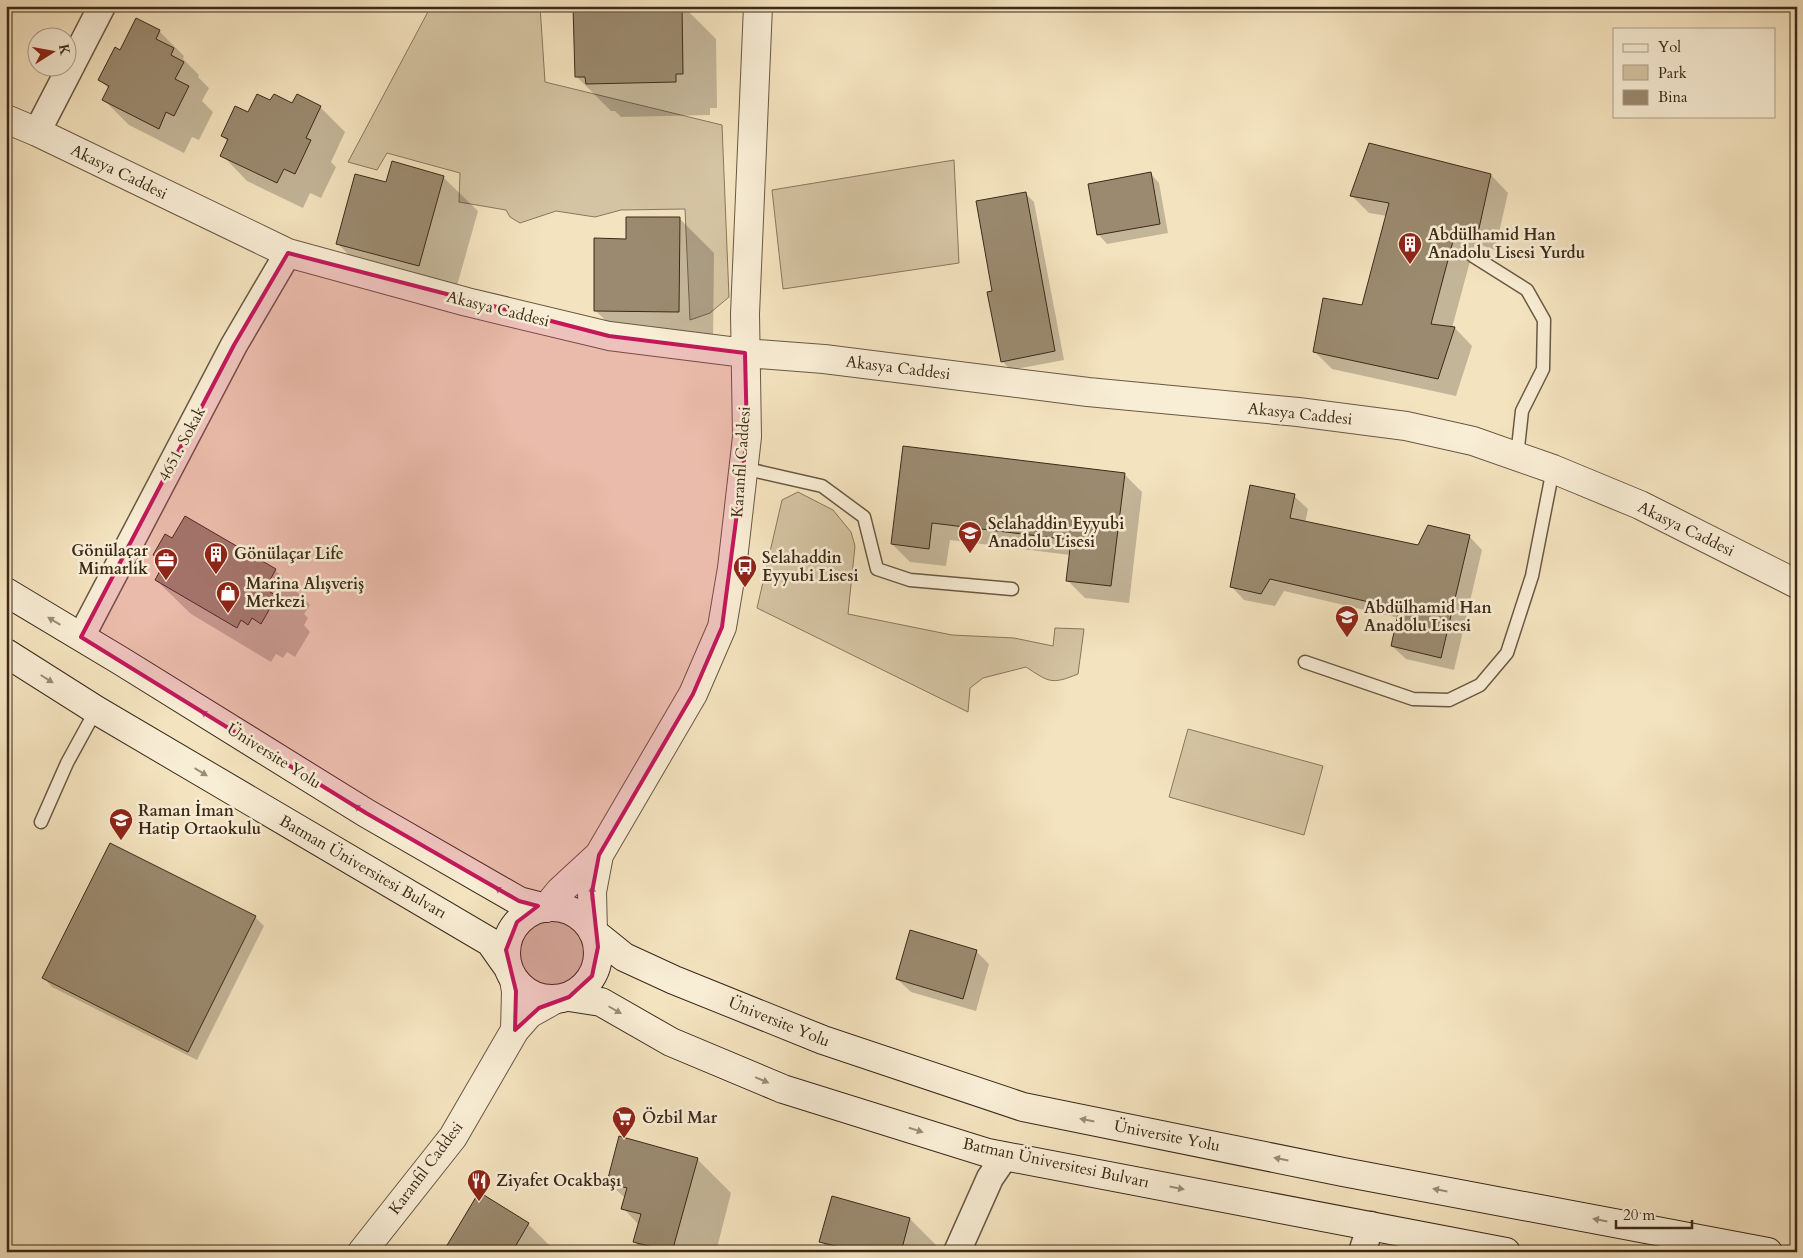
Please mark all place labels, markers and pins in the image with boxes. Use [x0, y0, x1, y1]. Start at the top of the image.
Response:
place label: Abdülhamid Han Anadolu Lisesi Yurdu [1428, 224, 1585, 264]
building icon: Abdülhamid Han Anadolu Lisesi Yurdu [1397, 231, 1423, 265]
place label: Selahaddin Eyyubi Anadolu Lisesi [988, 513, 1124, 553]
school or university icon: Selahaddin Eyyubi Anadolu Lisesi [957, 520, 983, 554]
place label: Gönülaçar Mimarlık [71, 540, 149, 580]
building icon: Gönülaçar Life [203, 541, 229, 575]
place label: Gönülaçar Life [234, 543, 344, 565]
office icon: Gönülaçar Mimarlık [153, 547, 179, 581]
place label: Selahaddin Eyyubi Lisesi [762, 547, 858, 587]
bus stop icon: Selahaddin Eyyubi Lisesi [732, 554, 758, 588]
place label: Marina Alışveriş Merkezi [246, 573, 364, 613]
shop icon: Marina Alışveriş Merkezi [215, 580, 241, 614]
place label: Abdülhamid Han Anadolu Lisesi [1364, 597, 1493, 637]
school or university icon: Abdülhamid Han Anadolu Lisesi [1334, 604, 1360, 638]
place label: Raman İman Hatip Ortaokulu [138, 799, 261, 840]
school or university icon: Raman İman Hatip Ortaokulu [108, 807, 134, 841]
supermarket icon: Özbil Mar [611, 1105, 637, 1139]
place label: Özbil Mar [642, 1107, 718, 1129]
restaurant icon: Ziyafet Ocakbaşı [466, 1168, 492, 1202]
place label: Ziyafet Ocakbaşı [496, 1170, 621, 1192]

